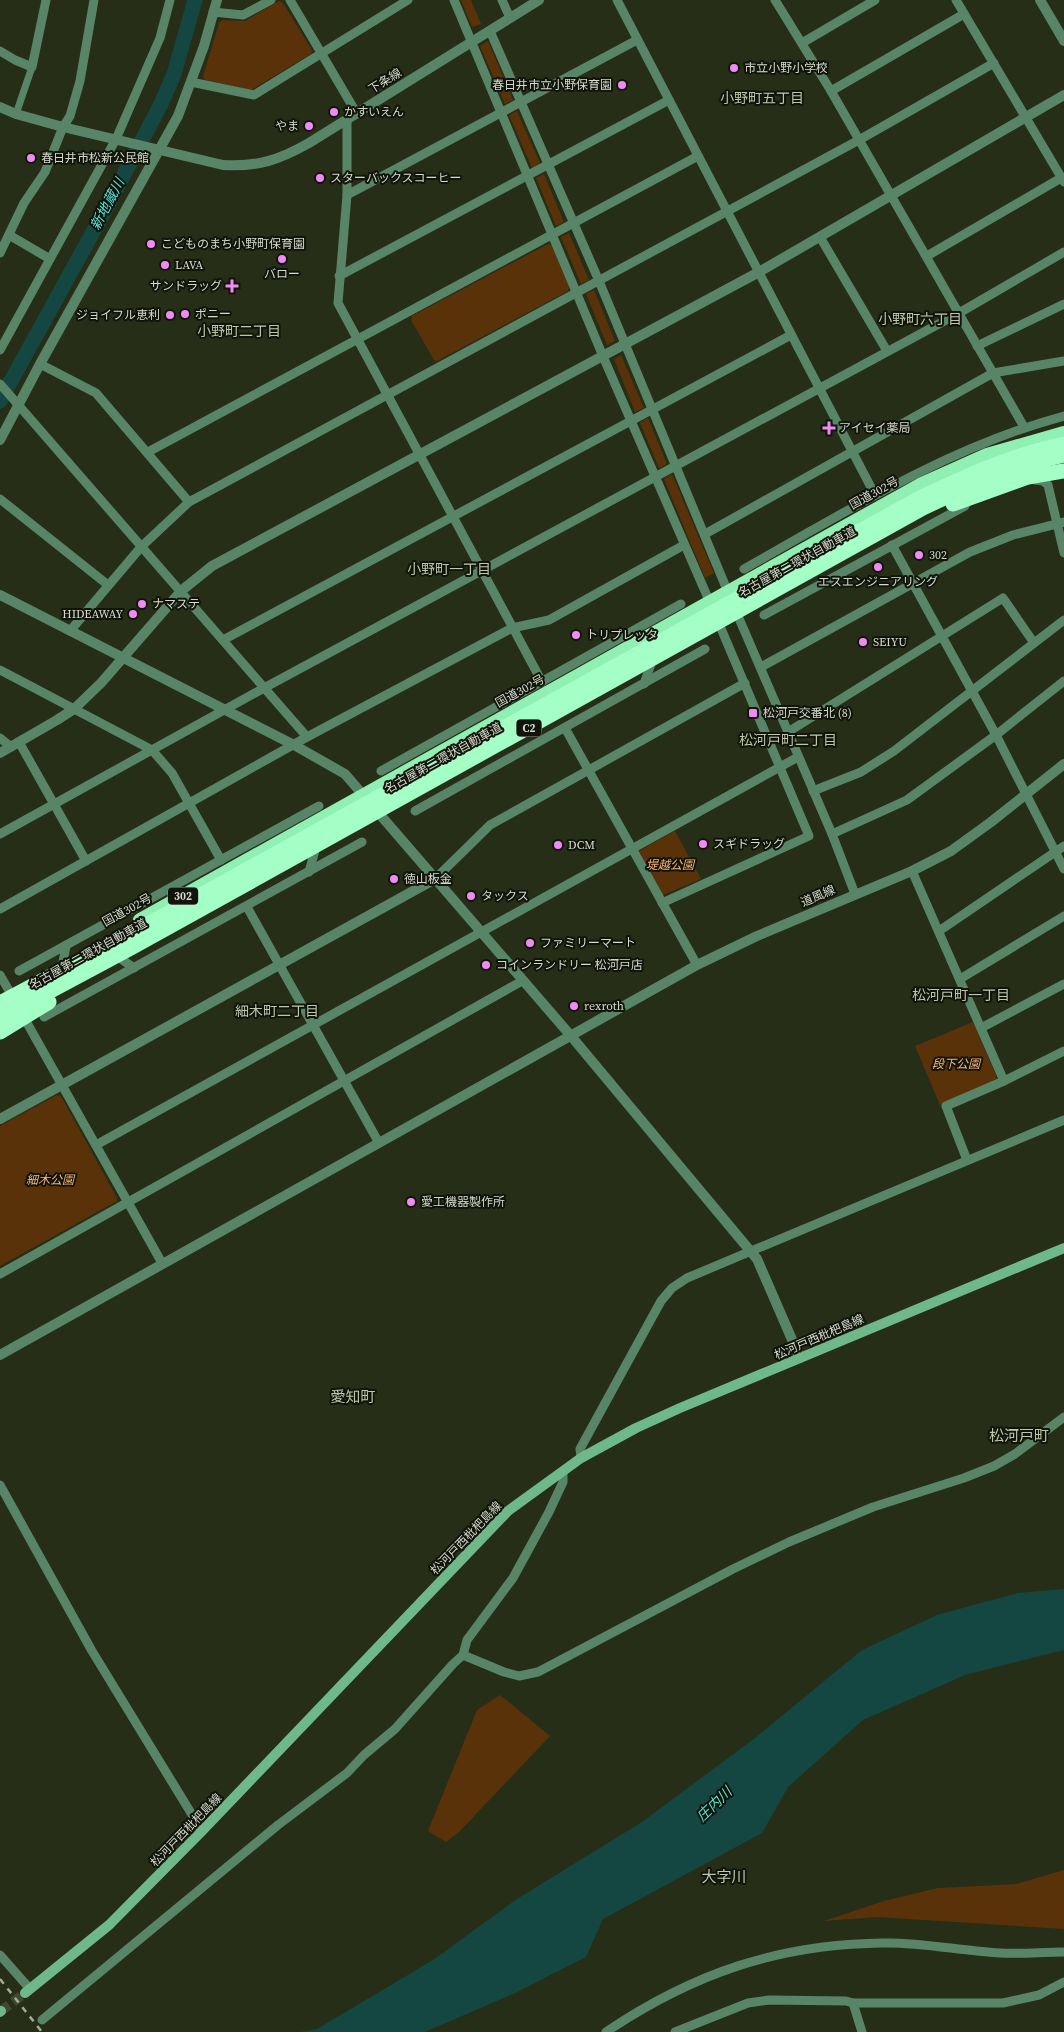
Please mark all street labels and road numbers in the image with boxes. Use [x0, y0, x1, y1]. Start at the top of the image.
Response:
street label: 下条線 [365, 65, 405, 97]
street label: 国道302号 [846, 473, 902, 513]
street label: 名古屋第二環状自動車道 [735, 523, 859, 601]
street label: 国道302号 [492, 671, 548, 711]
street label: 名古屋第二環状自動車道 [381, 719, 505, 797]
road number: C2 [516, 720, 542, 736]
street label: 道風線 [798, 882, 838, 910]
road number: 302 [168, 888, 198, 904]
street label: 国道302号 [99, 890, 155, 930]
street label: 名古屋第二環状自動車道 [26, 915, 150, 993]
street label: 松河戸西枇杷島線 [772, 1311, 866, 1363]
street label: 松河戸西枇杷島線 [427, 1498, 505, 1578]
street label: 松河戸西枇杷島線 [147, 1790, 225, 1870]

